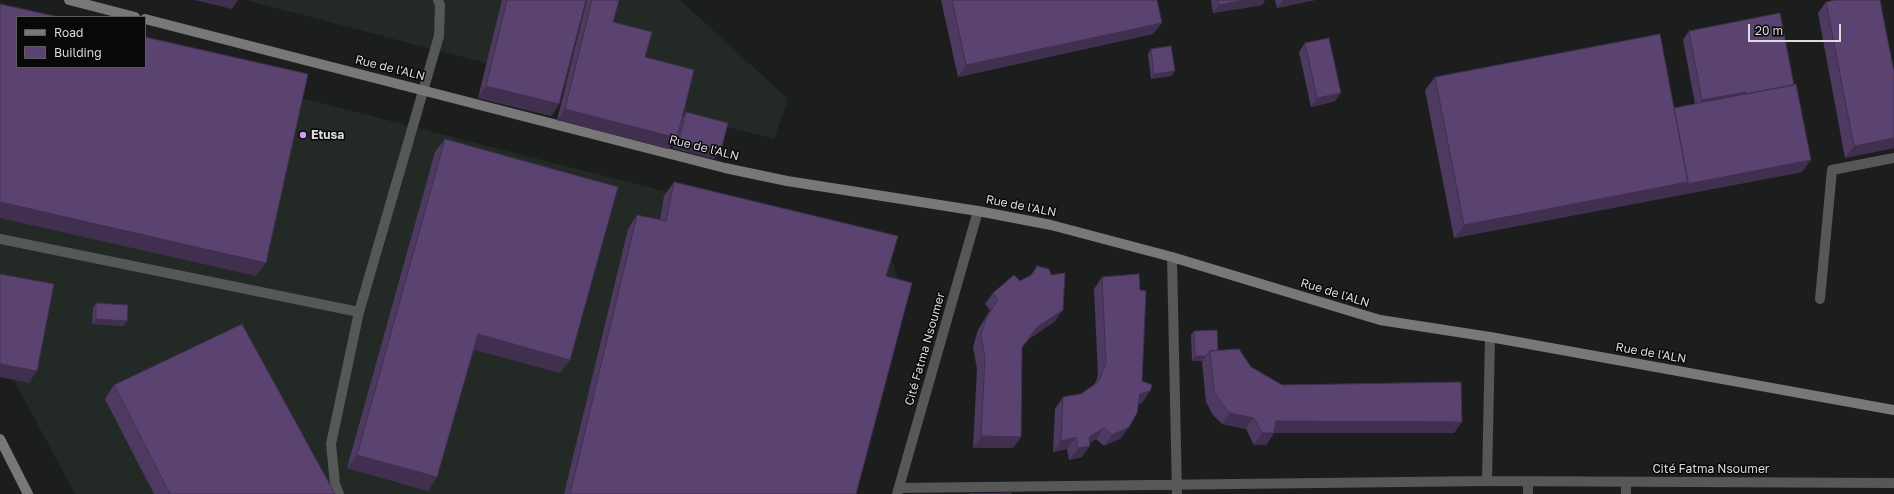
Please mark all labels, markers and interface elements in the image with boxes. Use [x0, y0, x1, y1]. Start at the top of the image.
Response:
legend [16, 16, 146, 68]
scale bar [1750, 16, 1843, 42]
text: 20 m [1755, 23, 1783, 38]
text: Road [54, 25, 83, 40]
text: Building [54, 45, 102, 60]
street label: Rue de l'ALN [354, 52, 426, 84]
place label: Etusa [311, 128, 344, 142]
marker: Etusa [298, 130, 308, 140]
street label: Rue de l'ALN [668, 132, 740, 164]
street label: Rue de l'ALN [985, 192, 1057, 220]
street label: Rue de l'ALN [1299, 276, 1371, 310]
street label: Cité Fatma Nsoumer [902, 291, 948, 407]
street label: Rue de l'ALN [1615, 340, 1687, 366]
street label: Cité Fatma Nsoumer [1652, 462, 1770, 476]

